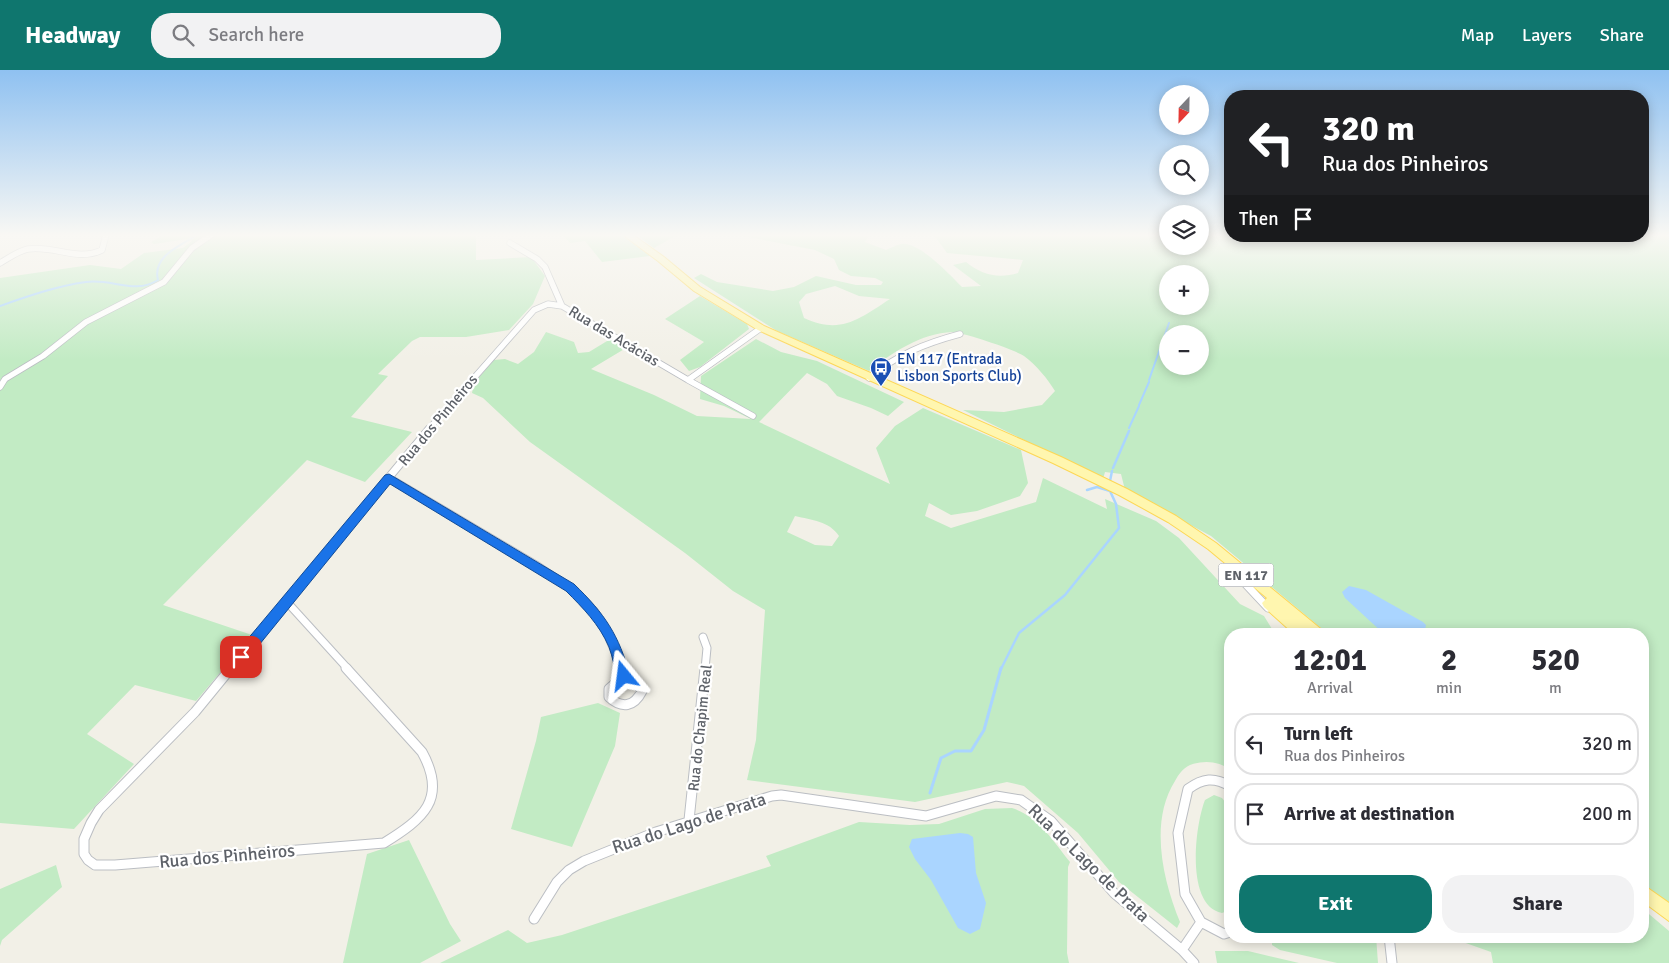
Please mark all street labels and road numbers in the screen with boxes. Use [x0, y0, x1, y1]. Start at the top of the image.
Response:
street label: Rua das Acácias [566, 302, 663, 370]
street label: Rua dos Pinheiros [395, 370, 482, 469]
road number: EN 117 [1218, 564, 1274, 586]
street label: Rua do Chapim Real [684, 664, 716, 792]
street label: Rua do Lago de Prata [609, 788, 769, 858]
street label: Rua do Lago de Prata [1024, 799, 1154, 927]
street label: Rua dos Pinheiros [158, 839, 296, 873]

